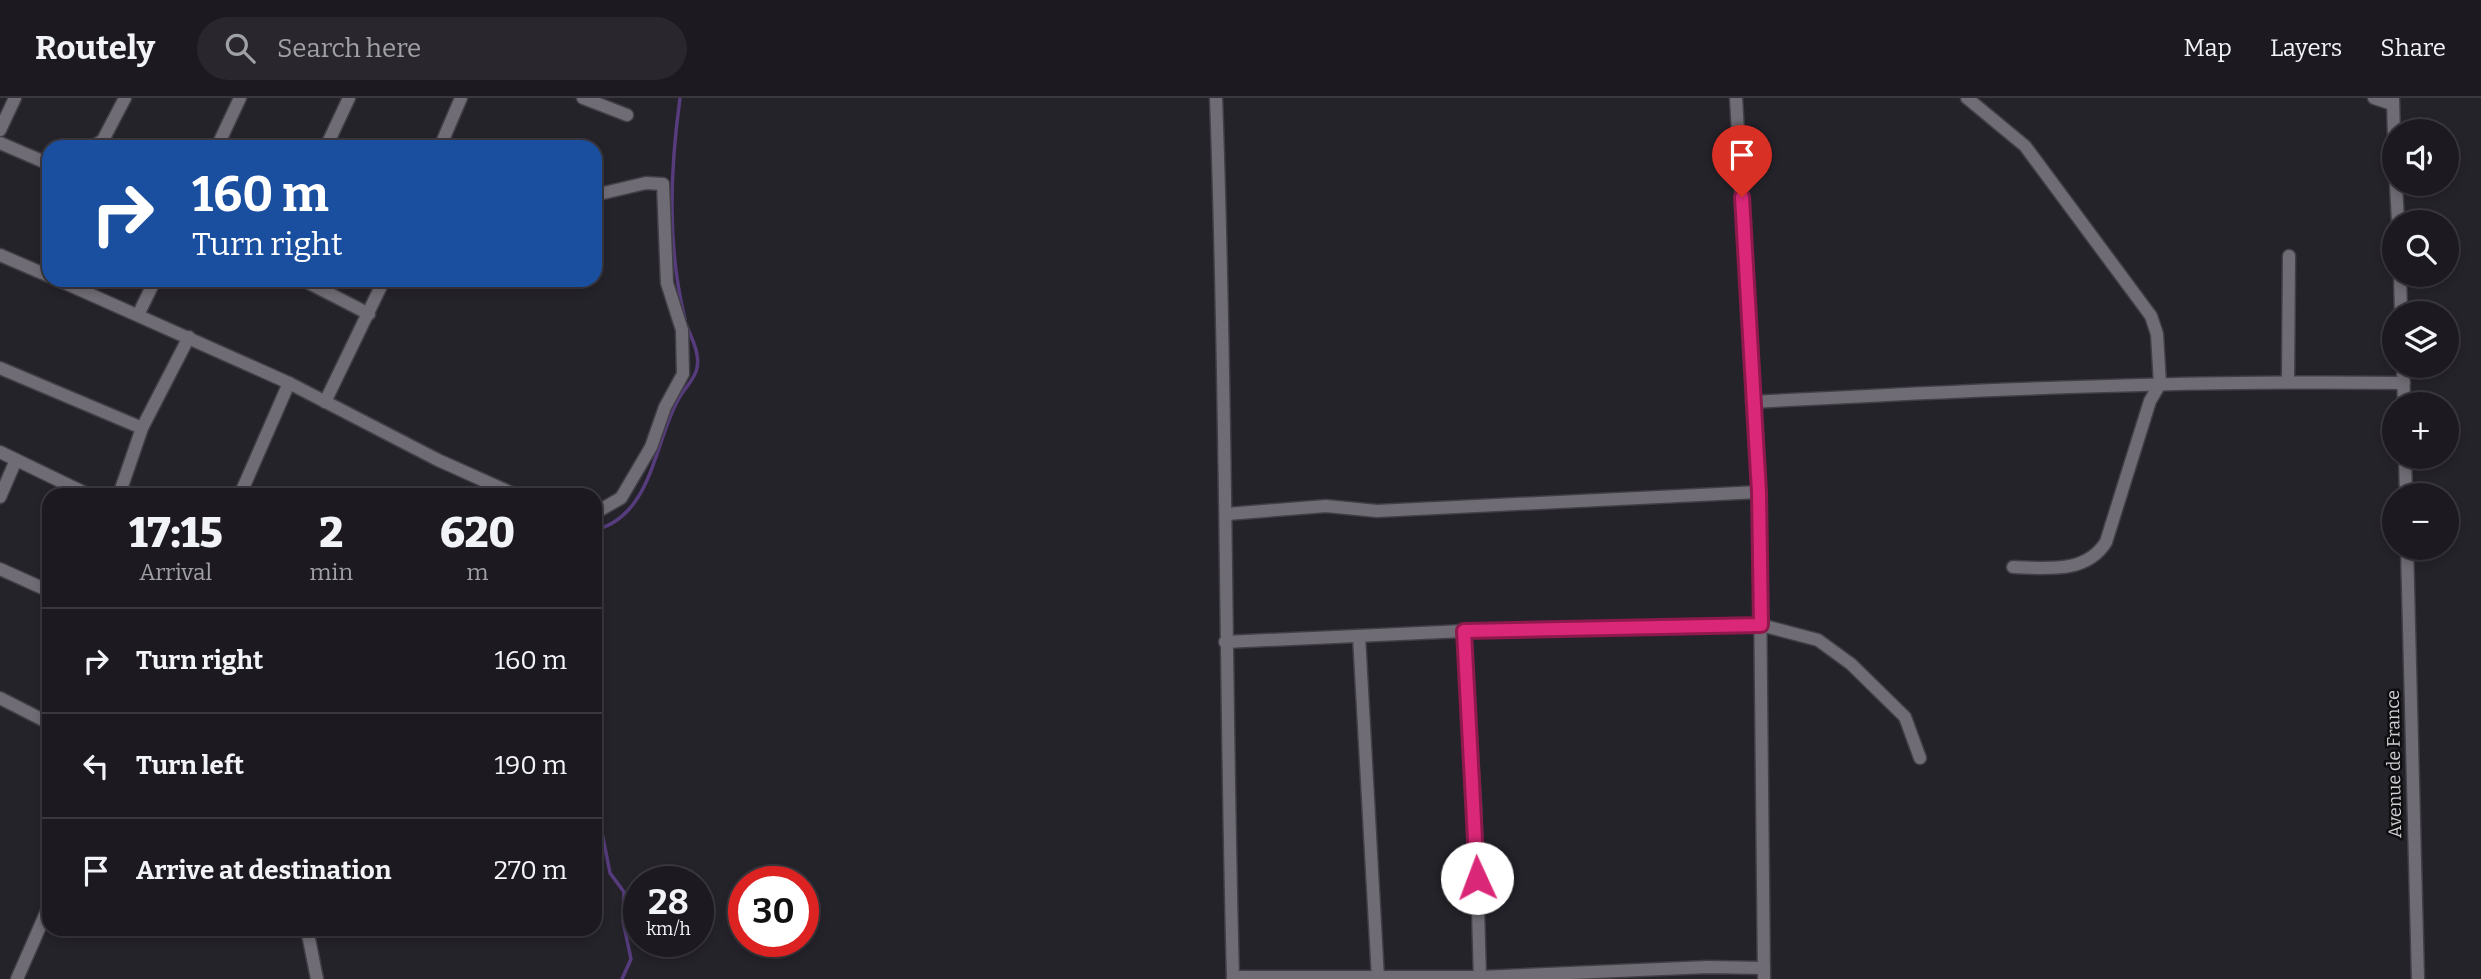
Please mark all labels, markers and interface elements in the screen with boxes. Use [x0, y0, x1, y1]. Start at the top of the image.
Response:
search box [197, 17, 687, 80]
text: Routely [35, 28, 155, 68]
icon: search [221, 29, 259, 67]
text: Search here [277, 33, 421, 64]
text: Map [2184, 34, 2232, 62]
text: Layers [2270, 34, 2342, 62]
text: Share [2380, 34, 2446, 62]
map controls [2382, 119, 2459, 560]
button: sound [2382, 119, 2459, 196]
pin [1712, 125, 1772, 197]
icon: arrive [1723, 136, 1761, 174]
text: 160 m [192, 165, 329, 224]
icon: right [77, 168, 168, 259]
button: search [2382, 210, 2459, 287]
text: Turn right [192, 225, 343, 263]
button: layers [2382, 301, 2459, 378]
button: + [2382, 392, 2459, 469]
button: − [2382, 483, 2459, 560]
text: 17:15 [129, 508, 223, 558]
text: 2 [319, 508, 343, 558]
text: 620 [440, 508, 515, 558]
text: Arrival [139, 558, 212, 586]
text: min [310, 558, 353, 586]
text: m [466, 558, 488, 586]
icon: right [77, 642, 115, 680]
text: Turn right [136, 645, 263, 676]
text: 160 m [495, 645, 567, 676]
street label: Avenue de France [2382, 690, 2406, 838]
icon: left [77, 747, 115, 785]
text: Turn left [136, 750, 244, 781]
text: 190 m [495, 750, 567, 781]
position arrow [1440, 841, 1514, 915]
icon: arrive [77, 852, 115, 890]
text: Arrive at destination [136, 855, 391, 886]
text: 270 m [494, 855, 567, 886]
speed limit sign: 30 [728, 866, 819, 957]
text: 28 [648, 881, 689, 923]
text: km/h [646, 918, 691, 940]

